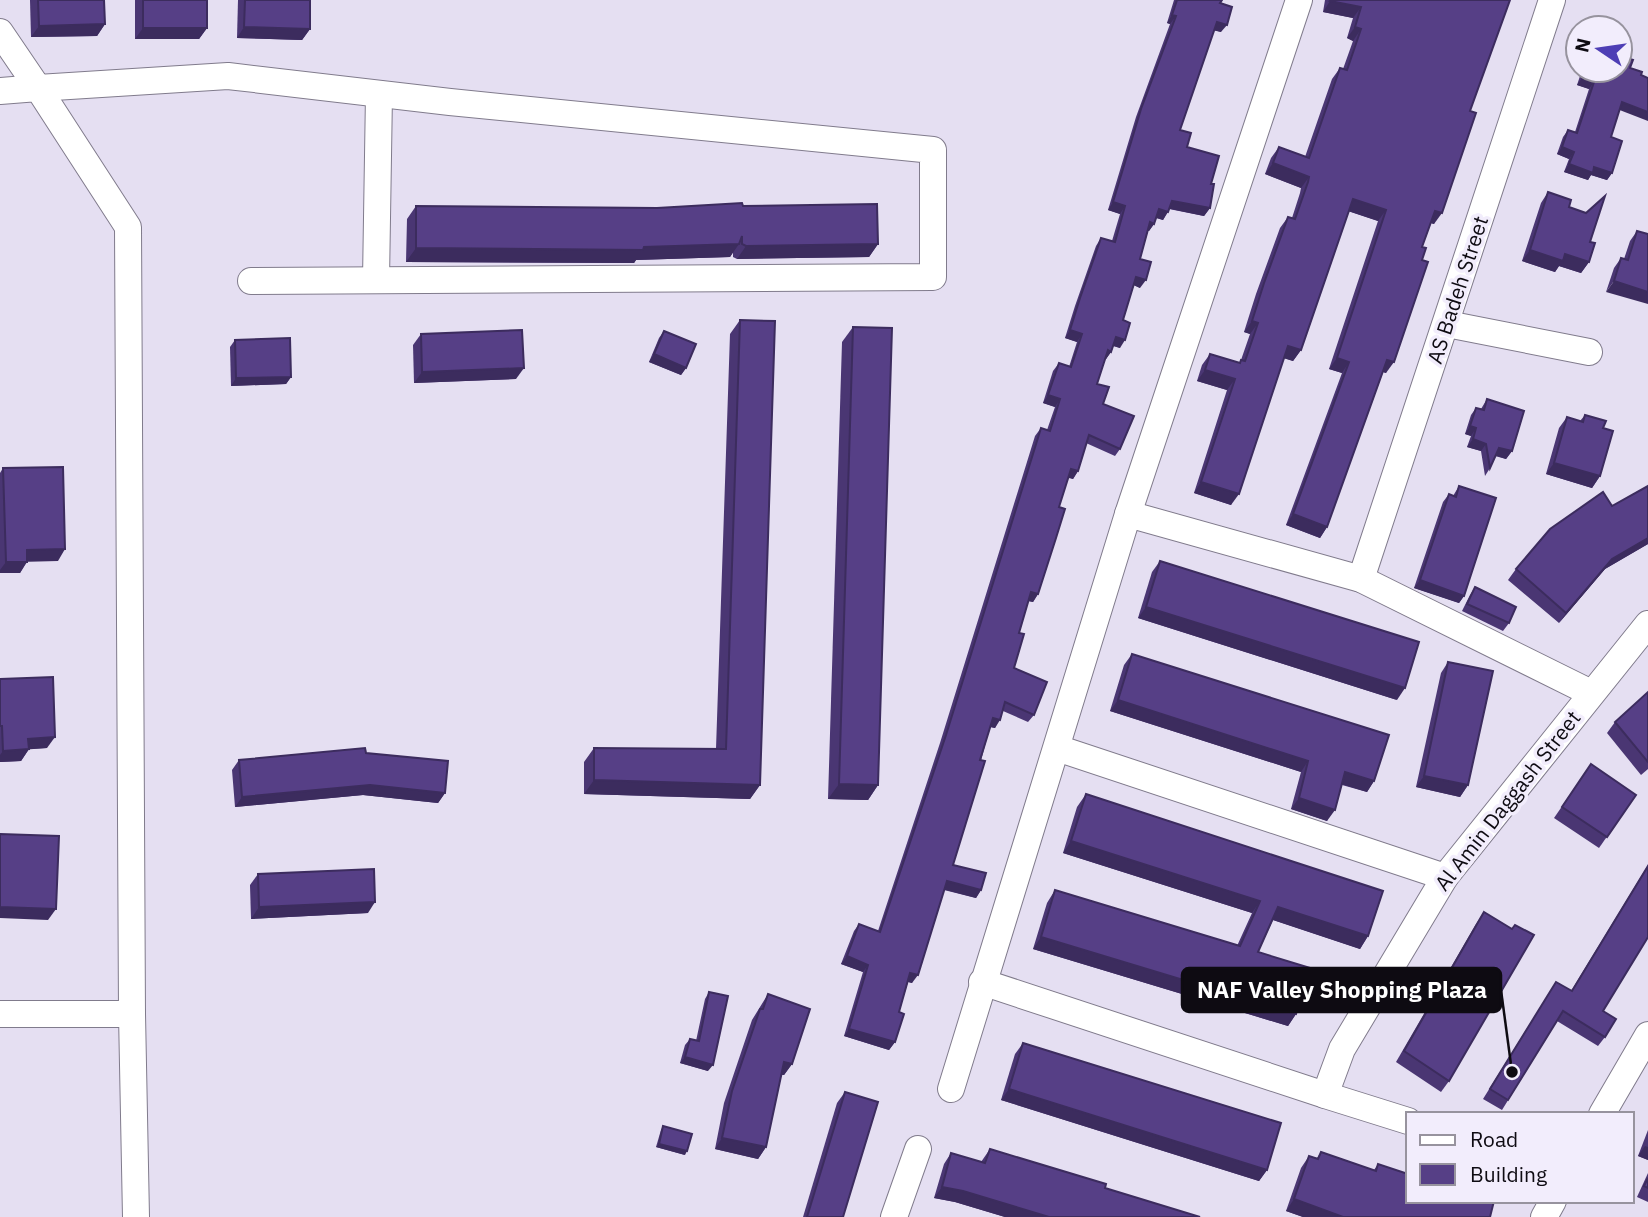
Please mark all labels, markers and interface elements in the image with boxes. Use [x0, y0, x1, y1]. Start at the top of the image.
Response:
north arrow [1564, 14, 1634, 84]
text: N [1569, 36, 1596, 55]
street label: AS Badeh Street [1420, 212, 1494, 367]
street label: Al Amin Daggash Street [1428, 705, 1586, 896]
callout: NAF Valley Shopping Plaza [1182, 968, 1501, 1012]
text: NAF Valley Shopping Plaza [1197, 974, 1487, 1004]
legend [1406, 1112, 1634, 1203]
text: Road [1470, 1125, 1518, 1153]
text: Building [1470, 1160, 1547, 1188]

